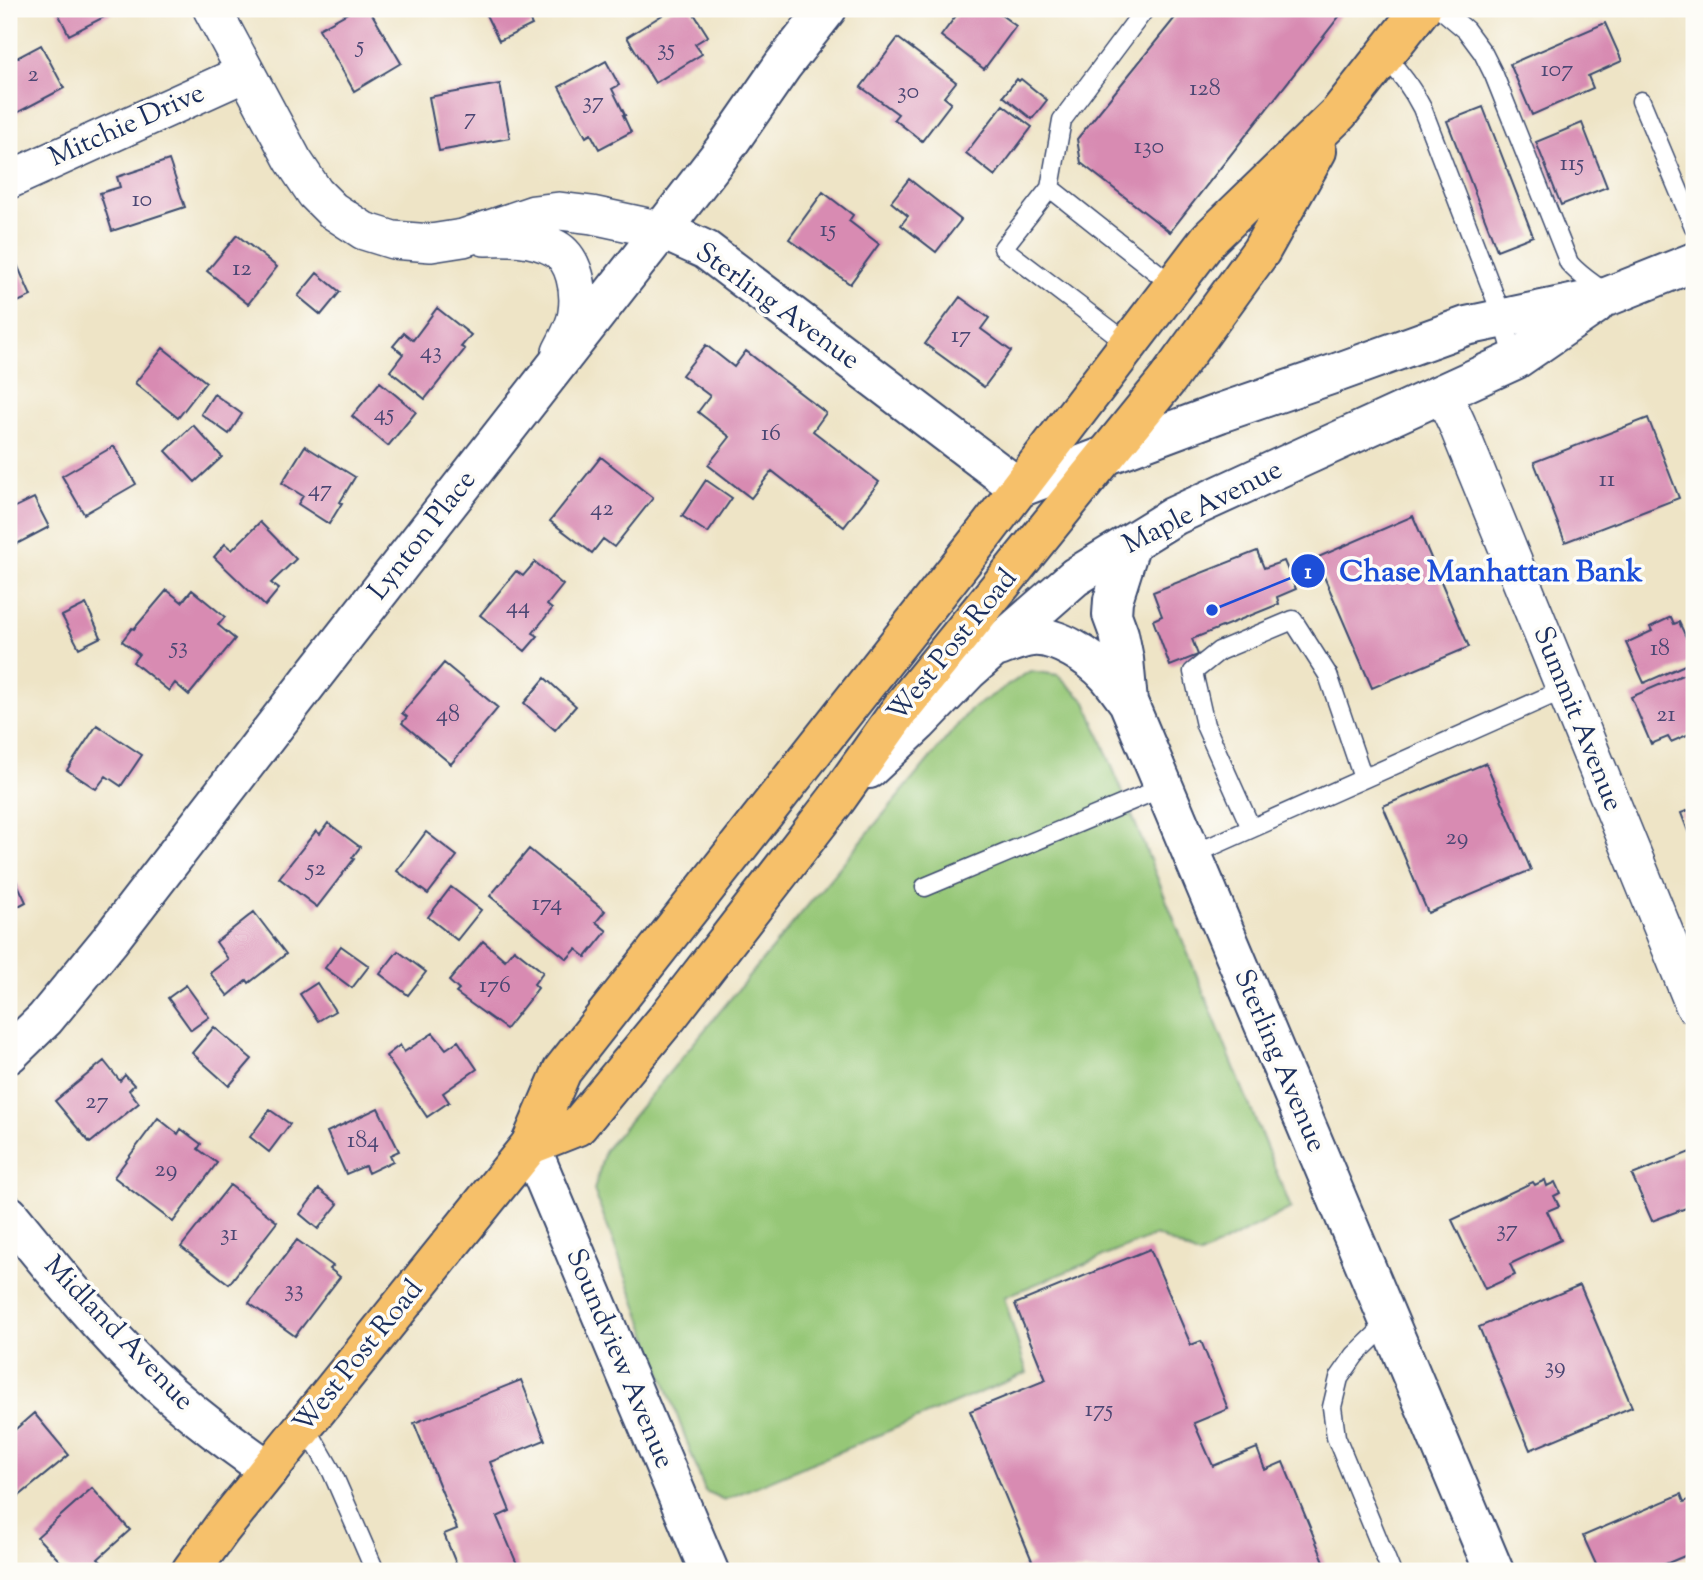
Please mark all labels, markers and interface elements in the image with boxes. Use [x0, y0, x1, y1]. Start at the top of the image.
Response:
house number: 5 [354, 29, 364, 63]
house number: 35 [657, 32, 675, 66]
house number: 107 [1541, 53, 1573, 87]
house number: 2 [27, 58, 39, 92]
house number: 128 [1189, 72, 1221, 106]
street label: Mitchie Drive [43, 74, 211, 178]
house number: 30 [897, 75, 919, 109]
house number: 37 [582, 85, 604, 119]
house number: 7 [464, 101, 476, 135]
house number: 130 [1134, 130, 1164, 164]
house number: 115 [1560, 147, 1584, 181]
house number: 10 [132, 183, 152, 217]
house number: 15 [820, 213, 836, 247]
street label: Sterling Avenue [686, 234, 868, 380]
house number: 12 [232, 252, 252, 286]
house number: 17 [951, 319, 971, 353]
house number: 43 [420, 335, 442, 369]
house number: 45 [374, 397, 394, 431]
house number: 16 [761, 417, 781, 451]
street label: Maple Avenue [1116, 451, 1290, 565]
street label: Lynton Place [359, 462, 487, 610]
house number: 11 [1599, 463, 1615, 497]
house number: 47 [308, 473, 332, 507]
house number: 42 [590, 492, 614, 526]
callout: Chase Manhattan Bank [1291, 545, 1657, 596]
text: Chase Manhattan Bank [1339, 552, 1643, 595]
text: 1 [1304, 558, 1312, 588]
street label: West Post Road [879, 560, 1028, 731]
house number: 44 [506, 590, 530, 624]
street label: Summit Avenue [1522, 621, 1632, 817]
house number: 53 [168, 630, 188, 664]
house number: 18 [1650, 632, 1670, 666]
house number: 48 [436, 698, 460, 732]
house number: 21 [1656, 698, 1676, 732]
house number: 29 [1446, 821, 1468, 855]
house number: 52 [304, 852, 326, 886]
house number: 174 [532, 887, 562, 921]
street label: Sterling Avenue [1223, 963, 1335, 1159]
house number: 176 [479, 969, 511, 1003]
house number: 27 [85, 1085, 109, 1119]
house number: 184 [347, 1124, 379, 1158]
house number: 29 [155, 1153, 177, 1187]
house number: 37 [1496, 1213, 1518, 1247]
house number: 31 [220, 1217, 238, 1251]
street label: Soundview Avenue [555, 1243, 683, 1475]
street label: Midland Avenue [34, 1248, 202, 1420]
street label: West Post Road [285, 1271, 434, 1442]
house number: 33 [284, 1273, 304, 1307]
house number: 39 [1544, 1350, 1566, 1384]
house number: 175 [1085, 1393, 1113, 1427]

